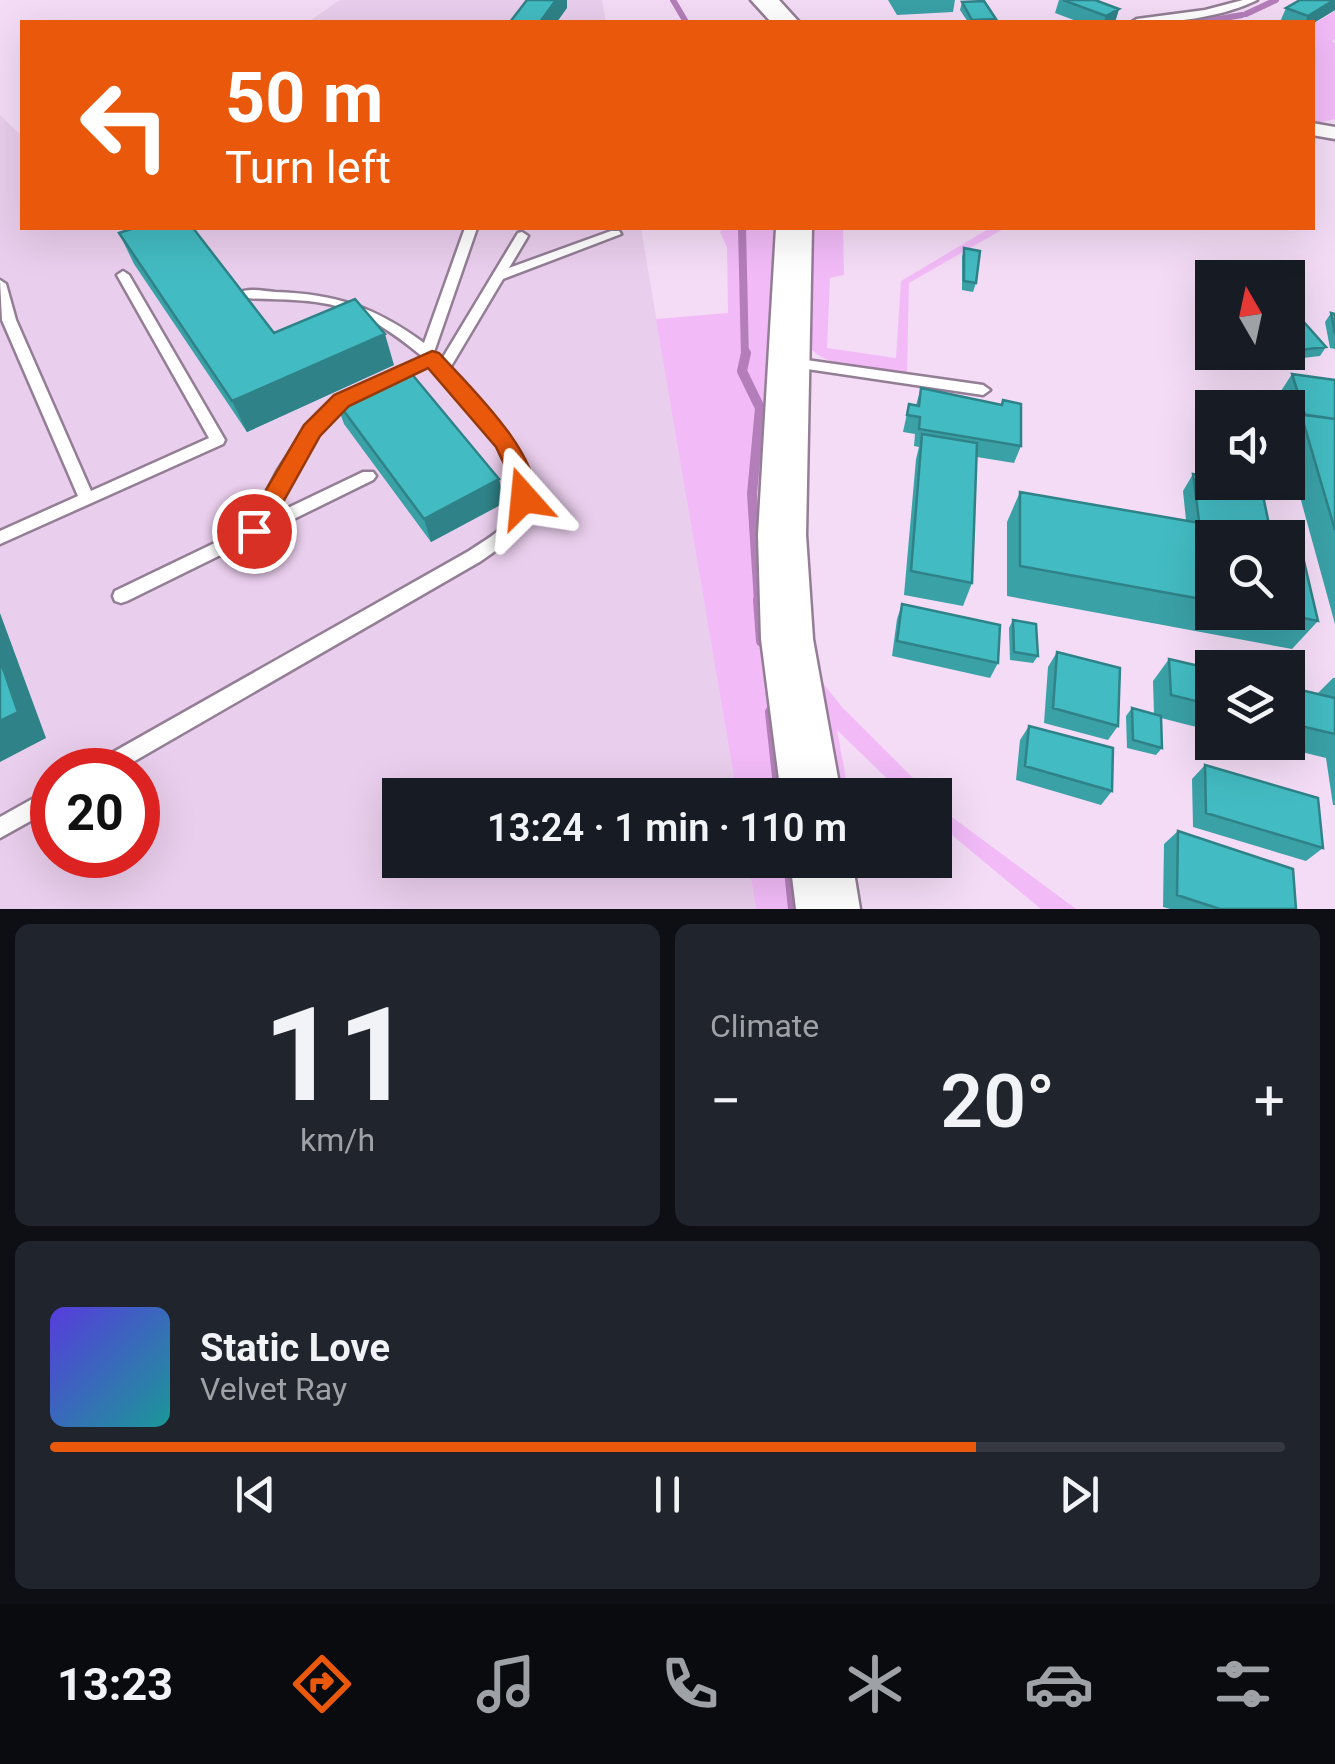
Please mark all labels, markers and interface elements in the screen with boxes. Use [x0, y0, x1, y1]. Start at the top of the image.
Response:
text: 50 m [225, 57, 383, 139]
icon: left [60, 60, 190, 190]
text: Turn left [225, 141, 391, 194]
north arrow [1195, 260, 1305, 370]
map controls [1195, 260, 1305, 760]
button: sound [1195, 390, 1305, 500]
position arrow [472, 446, 576, 550]
pin [212, 489, 297, 574]
icon: arrive [227, 504, 282, 559]
button: search [1195, 520, 1305, 630]
button: layers [1195, 650, 1305, 760]
speed limit sign: 20 [30, 748, 160, 878]
text: 13:24 · 1 min · 110 m [487, 806, 847, 850]
text: 11 [263, 979, 412, 1132]
text: Climate [710, 1007, 819, 1045]
text: 20° [940, 1057, 1055, 1145]
text: − [710, 1069, 741, 1133]
text: + [1254, 1069, 1285, 1133]
text: km/h [300, 1121, 375, 1159]
text: Static Love [200, 1326, 390, 1370]
text: Velvet Ray [200, 1370, 347, 1408]
icon: previous [228, 1467, 283, 1522]
icon: pause [640, 1467, 695, 1522]
icon: next [1052, 1467, 1107, 1522]
icon: directions [287, 1649, 357, 1719]
icon: music [471, 1649, 541, 1719]
icon: phone [655, 1649, 725, 1719]
icon: climate [840, 1649, 910, 1719]
icon: car [1024, 1649, 1094, 1719]
icon: filters [1208, 1649, 1278, 1719]
text: 13:23 [57, 1658, 173, 1711]

